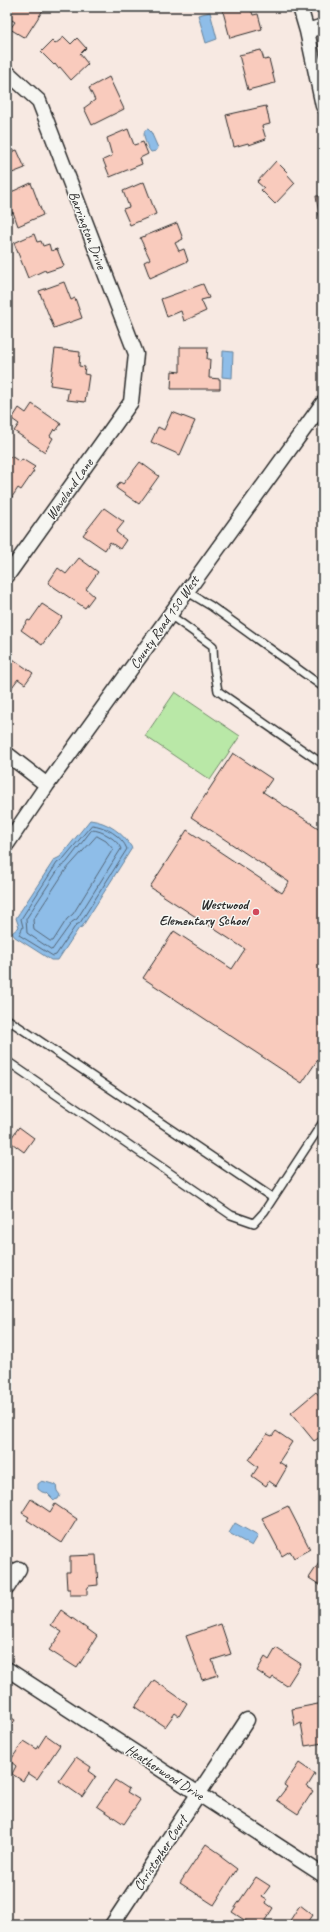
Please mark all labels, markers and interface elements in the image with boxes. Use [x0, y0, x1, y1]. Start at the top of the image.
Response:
street label: Barrington Drive [65, 189, 111, 273]
street label: Waveland Lane [42, 454, 98, 523]
street label: County Road 150 West [126, 571, 204, 672]
place label: Westwood Elementary School [159, 896, 251, 929]
marker: Westwood Elementary School [251, 907, 261, 917]
street label: Heatherwood Drive [123, 1741, 208, 1805]
street label: Christopher Court [130, 1811, 192, 1894]

